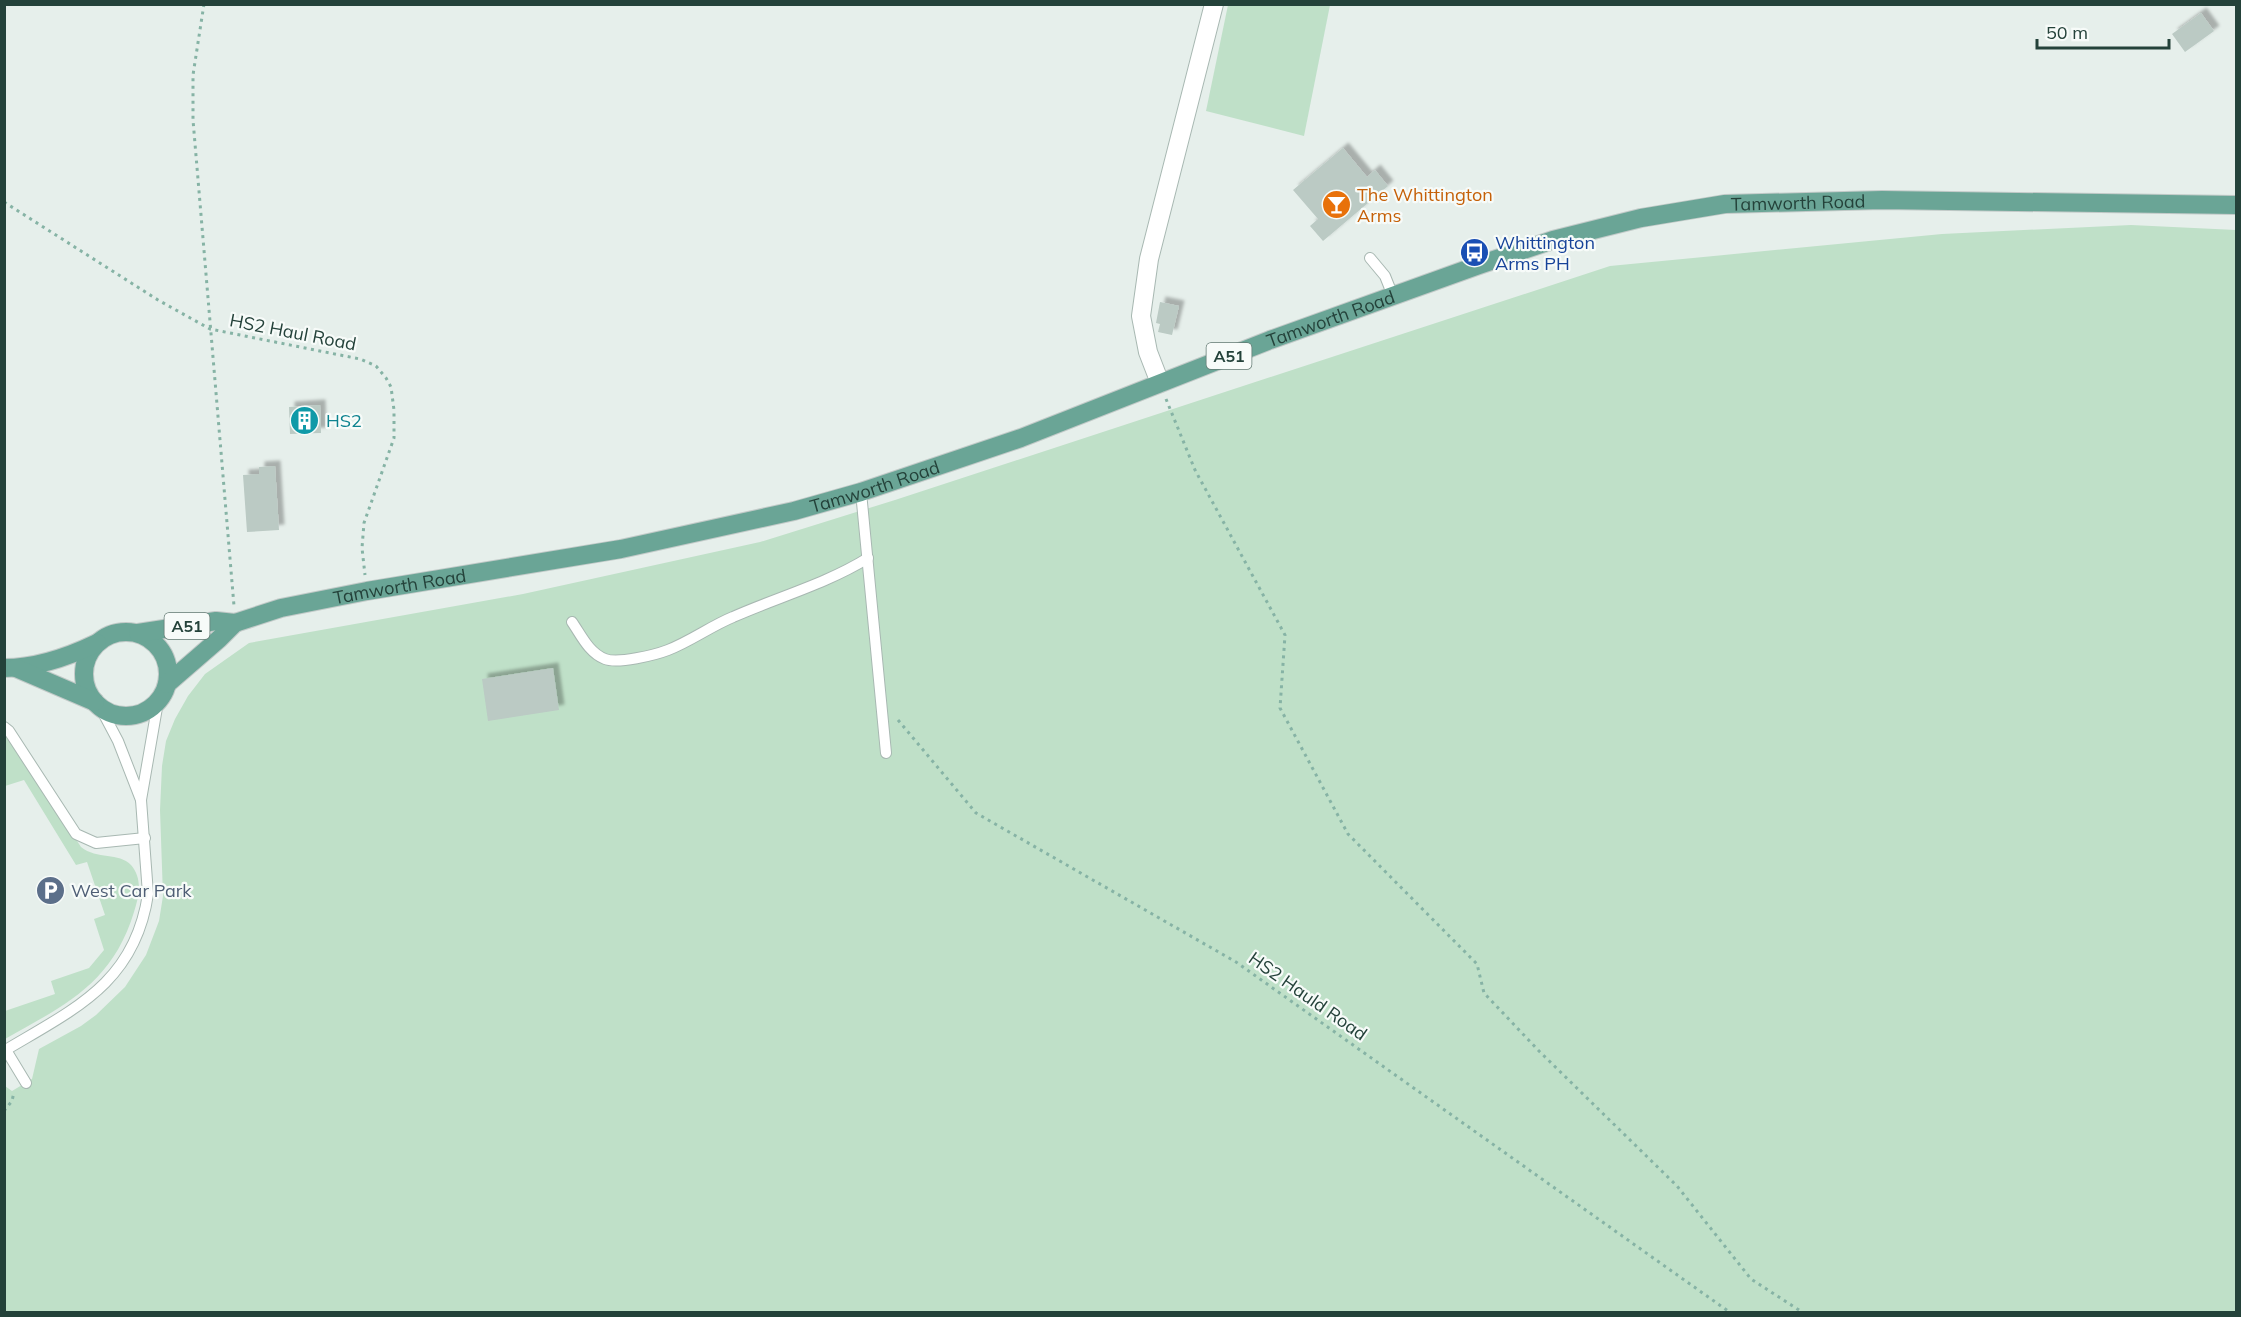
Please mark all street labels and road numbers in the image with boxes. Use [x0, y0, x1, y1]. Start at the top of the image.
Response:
street label: Tamworth Road [1731, 189, 1866, 215]
street label: Tamworth Road [1263, 285, 1398, 352]
street label: HS2 Haul Road [228, 308, 358, 356]
road number: A51 [1206, 343, 1252, 369]
street label: Tamworth Road [807, 455, 942, 517]
street label: Tamworth Road [331, 563, 468, 609]
road number: A51 [164, 613, 210, 639]
street label: HS2 Hauld Road [1244, 947, 1372, 1045]

